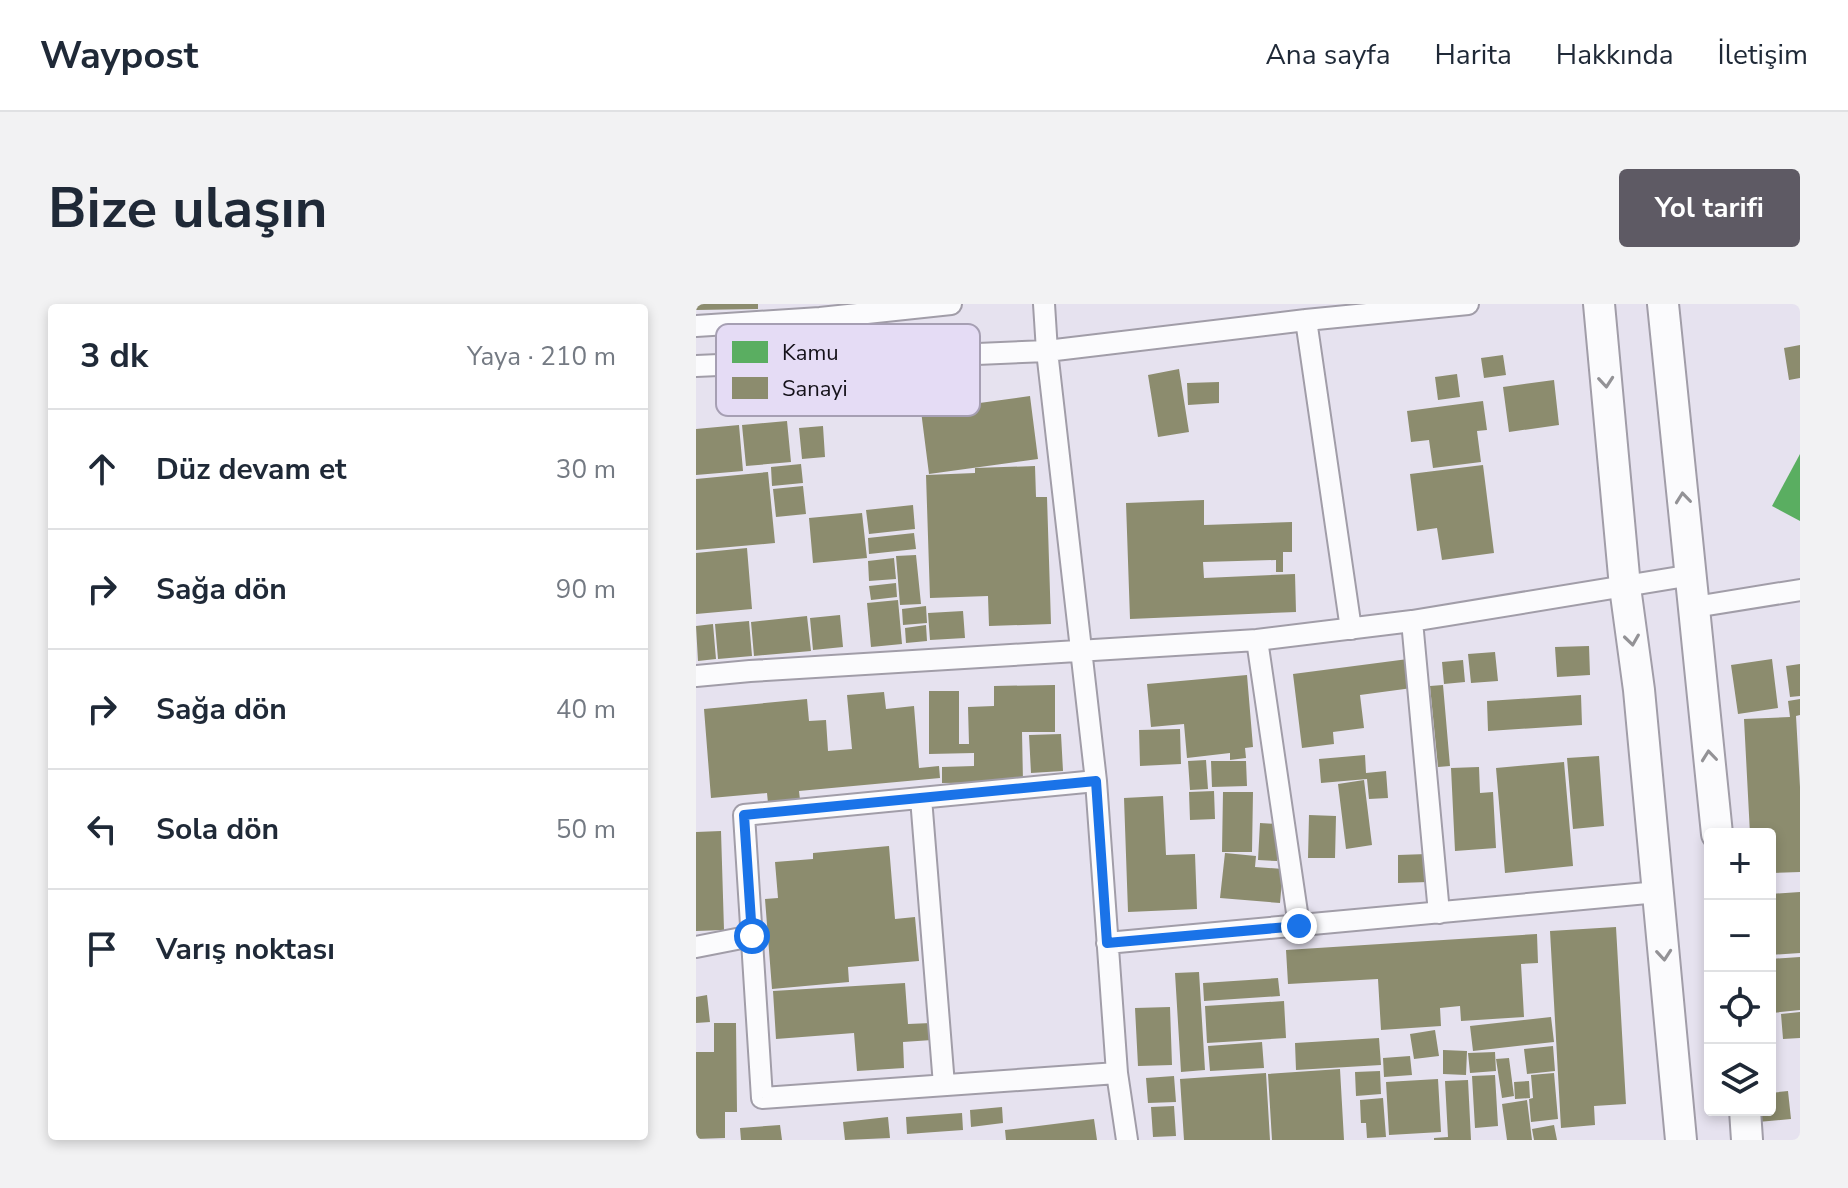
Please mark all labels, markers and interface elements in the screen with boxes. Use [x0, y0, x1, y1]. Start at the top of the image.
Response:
text: Waypost [40, 30, 198, 81]
text: Ana sayfa [1265, 36, 1391, 74]
text: Harita [1435, 36, 1512, 74]
text: Hakkında [1556, 36, 1674, 74]
text: İletişim [1718, 36, 1808, 74]
button: Yol tarifi [1619, 169, 1800, 247]
text: Bize ulaşın [48, 170, 328, 247]
legend [716, 324, 980, 416]
text: 3 dk [80, 333, 148, 379]
text: Kamu [782, 338, 839, 368]
text: Yaya · 210 m [467, 339, 616, 374]
text: Sanayi [782, 374, 848, 404]
one-way arrow [1597, 376, 1614, 389]
icon: ahead [80, 447, 124, 491]
text: Düz devam et [156, 449, 347, 490]
text: 30 m [556, 452, 616, 487]
one-way arrow [1675, 491, 1692, 504]
icon: right [80, 567, 124, 611]
text: Sağa dön [156, 569, 287, 610]
text: 90 m [556, 572, 616, 607]
one-way arrow [1624, 634, 1641, 647]
icon: right [80, 687, 124, 731]
text: Sağa dön [156, 689, 287, 730]
text: 40 m [556, 692, 616, 727]
one-way arrow [1701, 749, 1718, 762]
icon: left [80, 807, 124, 851]
text: Sola dön [156, 809, 279, 850]
text: 50 m [556, 812, 616, 847]
map controls [1704, 828, 1776, 1116]
button: + [1704, 828, 1776, 900]
button: − [1704, 900, 1776, 972]
route end [1281, 908, 1317, 944]
route start [734, 918, 770, 954]
icon: arrive [80, 927, 124, 971]
text: Varış noktası [156, 929, 335, 970]
one-way arrow [1656, 949, 1673, 962]
button: locate [1704, 972, 1776, 1044]
button: layers [1704, 1044, 1776, 1116]

